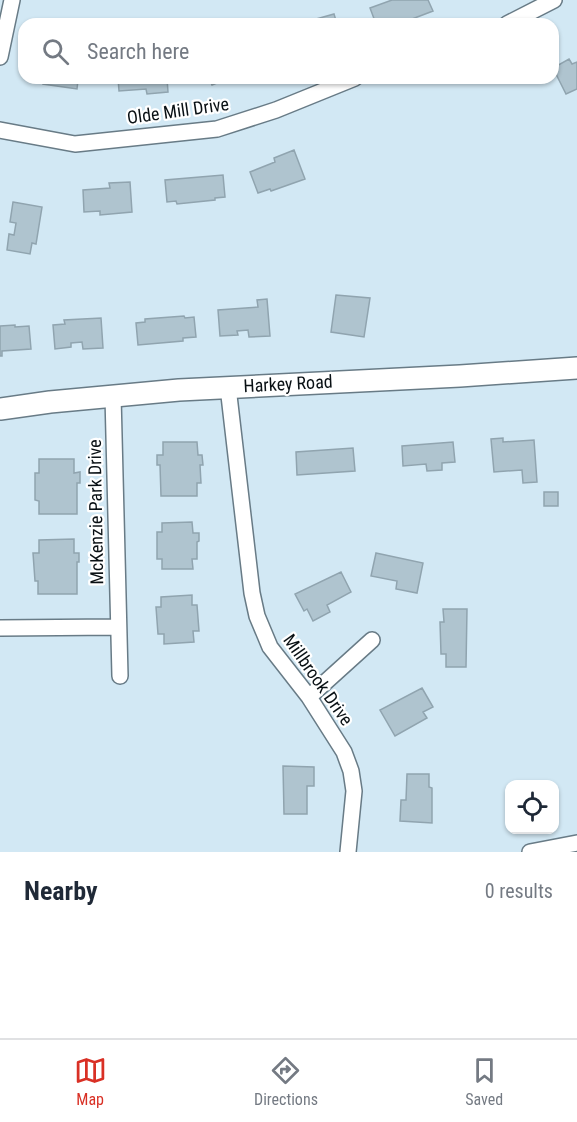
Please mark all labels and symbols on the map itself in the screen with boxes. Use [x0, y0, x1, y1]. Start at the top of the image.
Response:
street label: Olde Mill Drive [126, 93, 230, 128]
street label: Harkey Road [243, 371, 333, 396]
street label: McKenzie Park Drive [84, 439, 107, 585]
street label: Millbrook Drive [279, 630, 358, 729]

